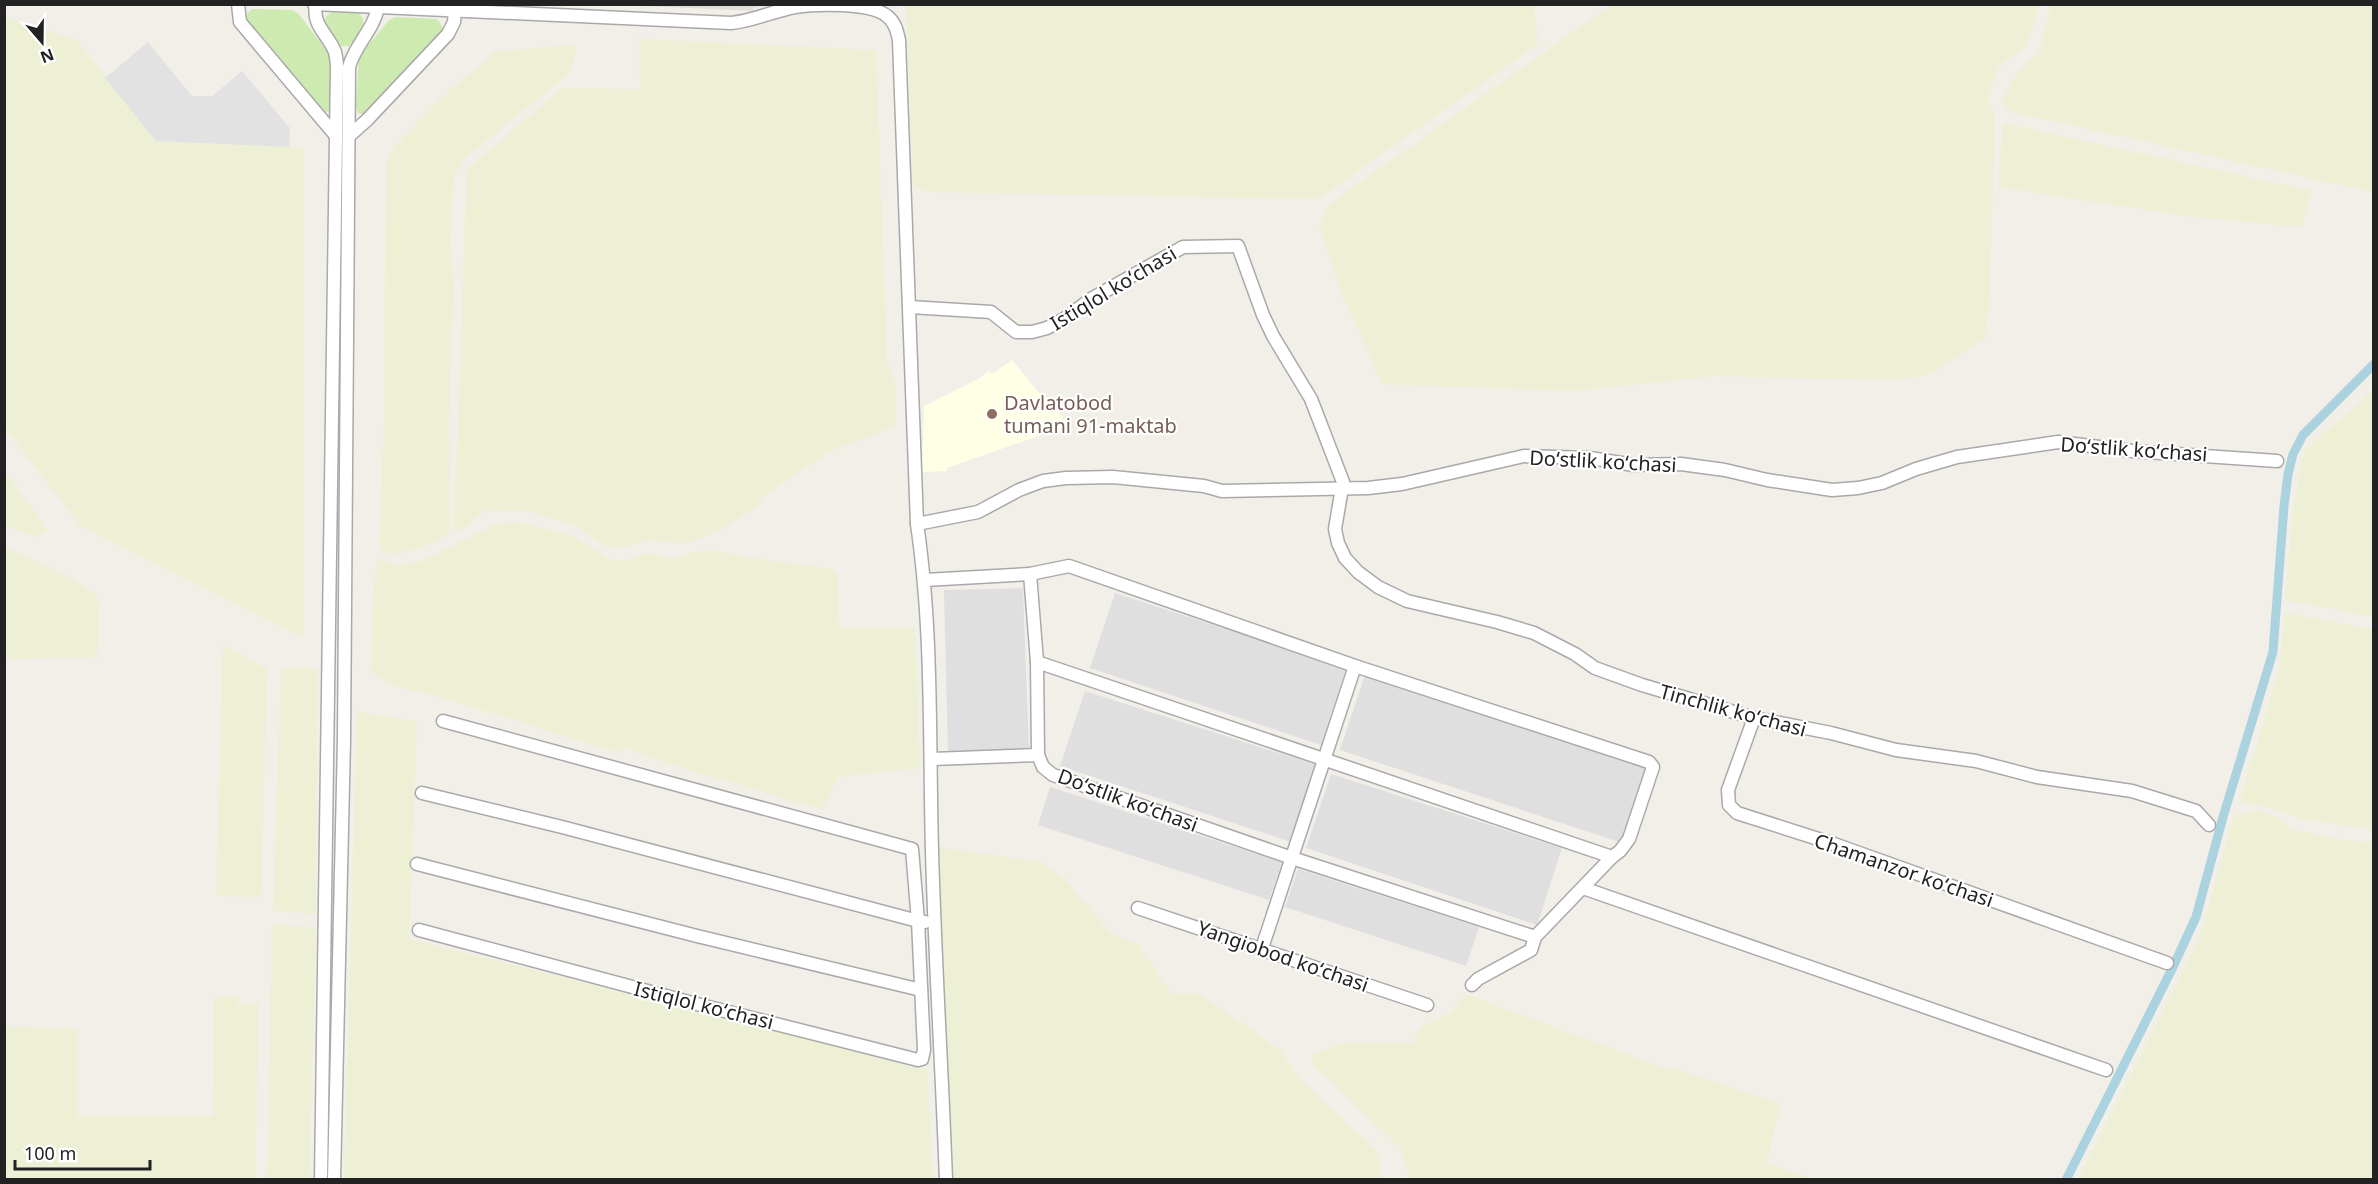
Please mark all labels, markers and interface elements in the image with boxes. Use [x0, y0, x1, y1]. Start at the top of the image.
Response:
north arrow [12, 12, 72, 72]
text: N [37, 44, 57, 69]
street label: Istiqlol koʻchasi [1045, 240, 1181, 336]
place label: Davlatobod tumani 91-maktab [1004, 389, 1177, 439]
marker: Davlatobod tumani 91-maktab [985, 407, 999, 421]
street label: Doʻstlik koʻchasi [2060, 430, 2208, 468]
street label: Doʻstlik koʻchasi [1529, 444, 1677, 478]
street label: Tinchlik koʻchasi [1657, 677, 1809, 743]
street label: Doʻstlik koʻchasi [1054, 762, 1202, 838]
street label: Chamanzor koʻchasi [1811, 827, 1997, 913]
street label: Yangiobod koʻchasi [1194, 914, 1372, 998]
street label: Istiqlol koʻchasi [631, 975, 777, 1035]
scale bar [15, 1133, 150, 1171]
text: 100 m [24, 1141, 76, 1165]

